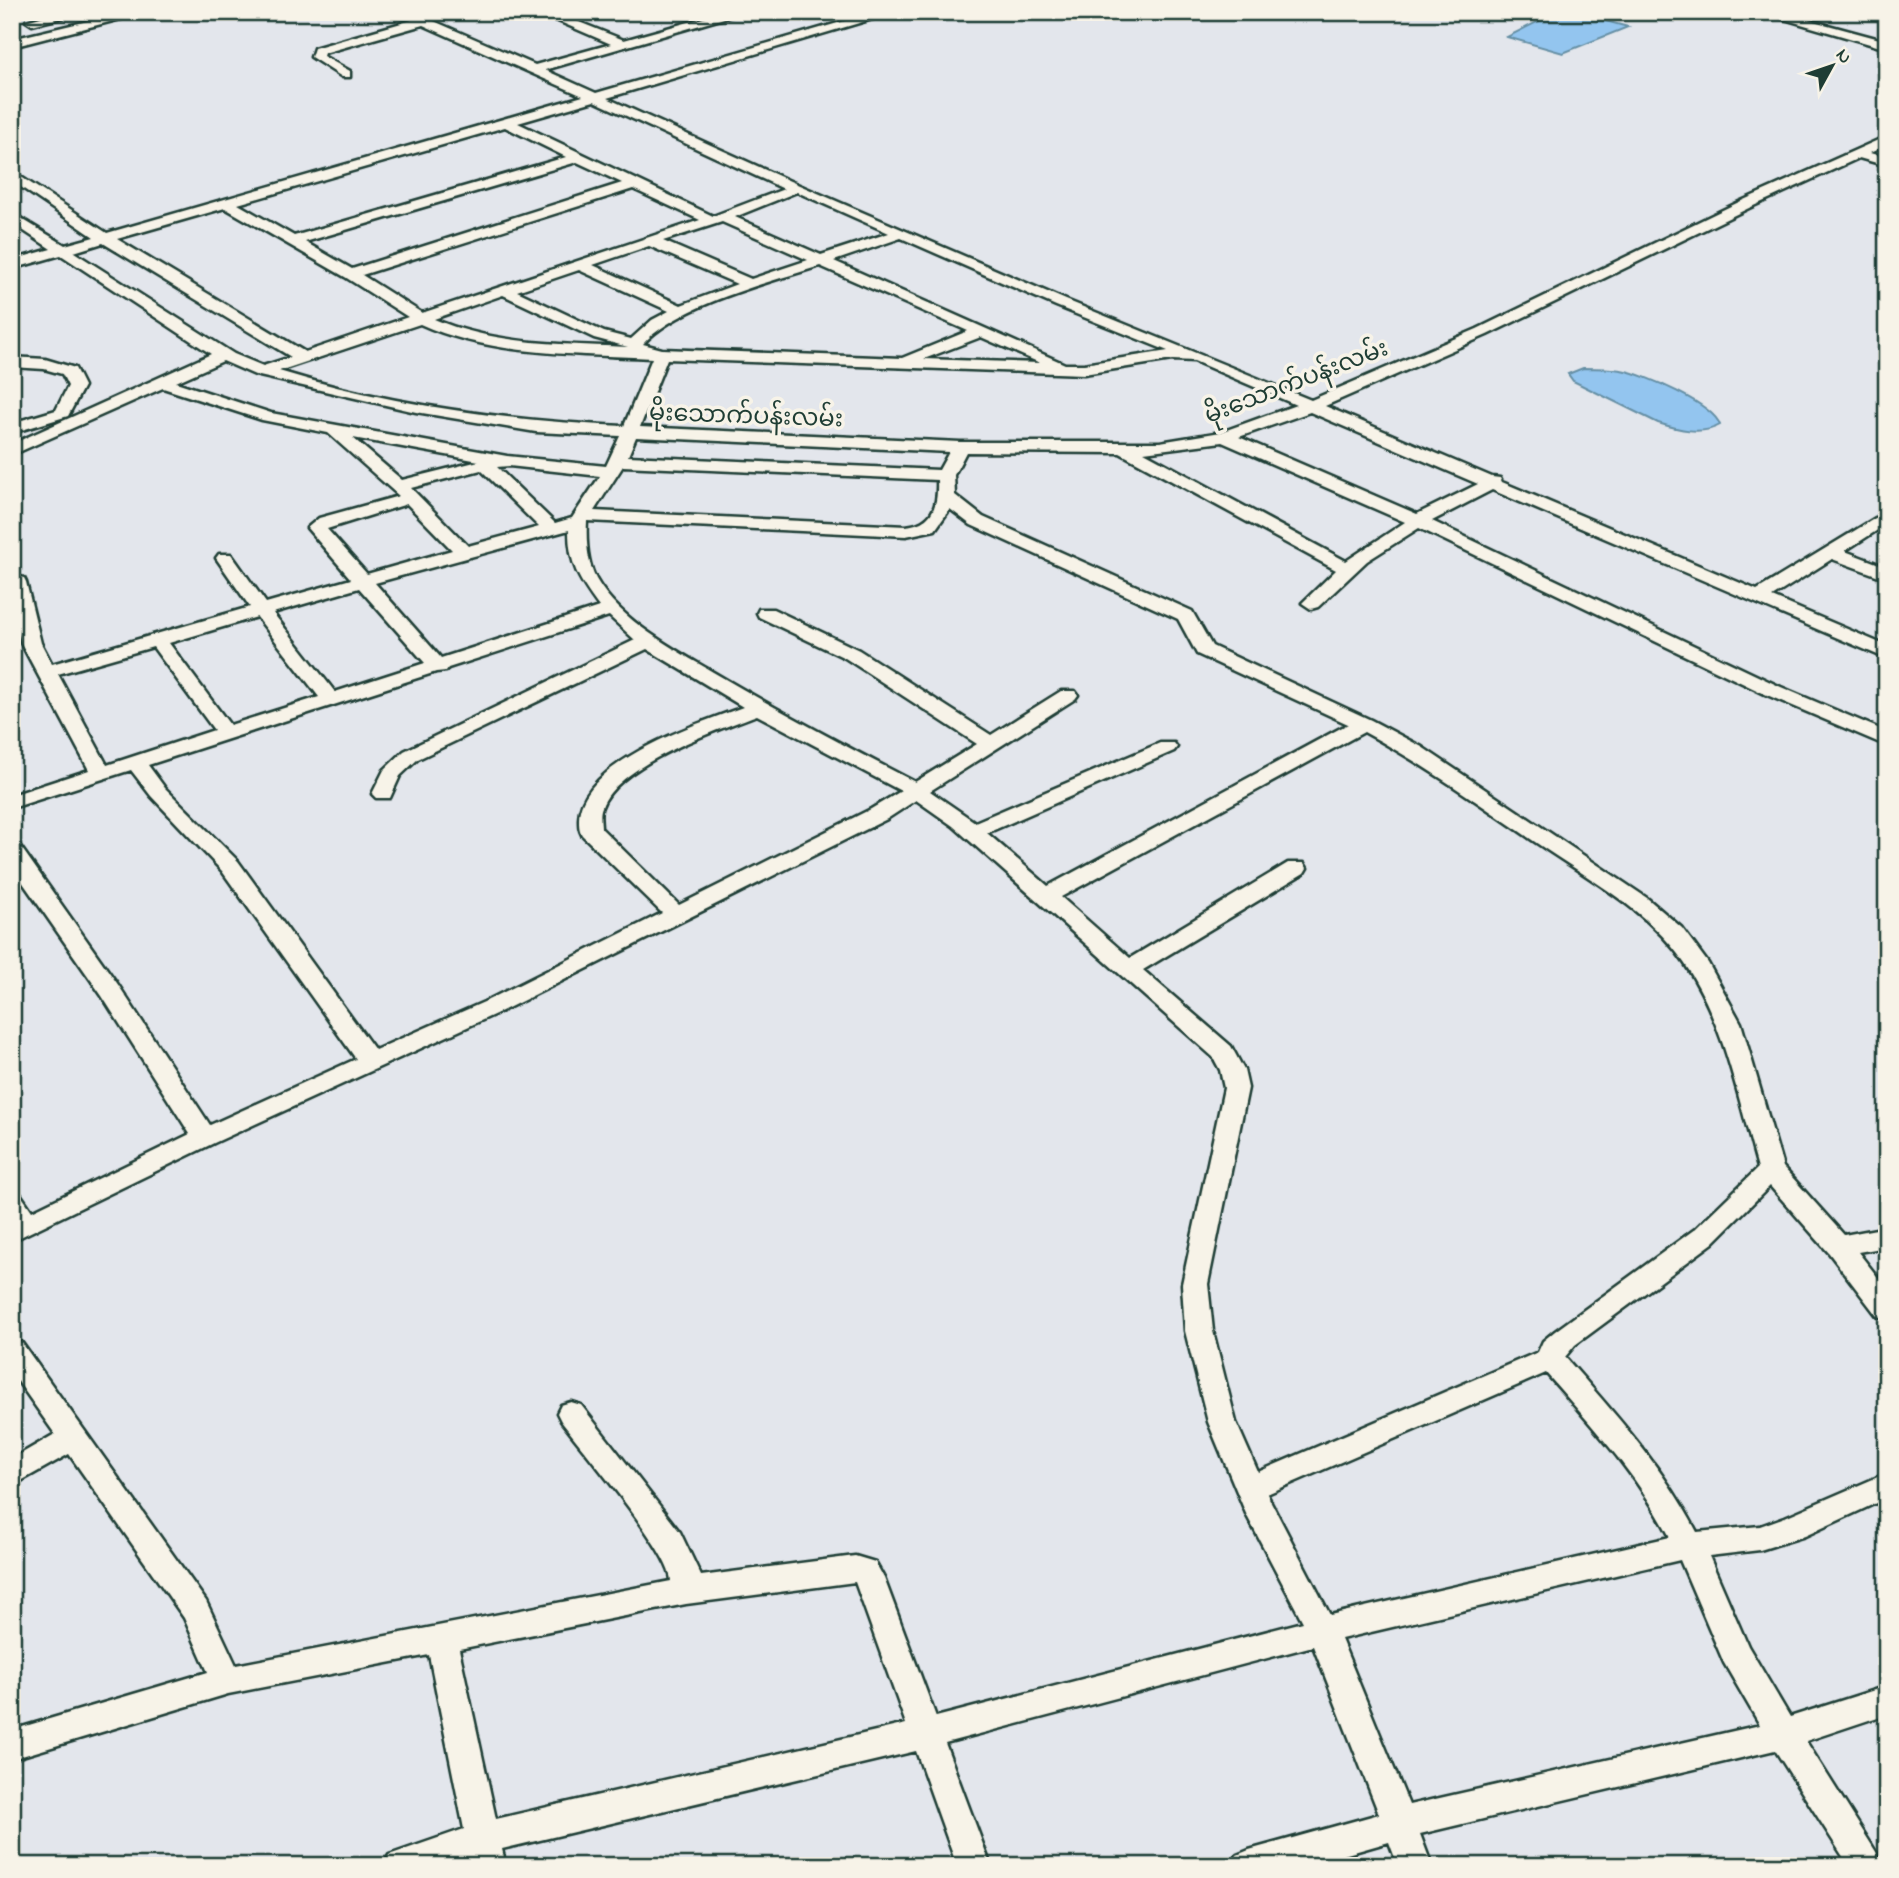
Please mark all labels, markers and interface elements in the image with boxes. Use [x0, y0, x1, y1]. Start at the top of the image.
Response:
north arrow [1798, 32, 1868, 102]
text: N [1829, 43, 1858, 70]
street label: မိုးသောက်ပန်းလမ်း [1200, 331, 1394, 434]
street label: မိုးသောက်ပန်းလမ်း [648, 396, 844, 438]

